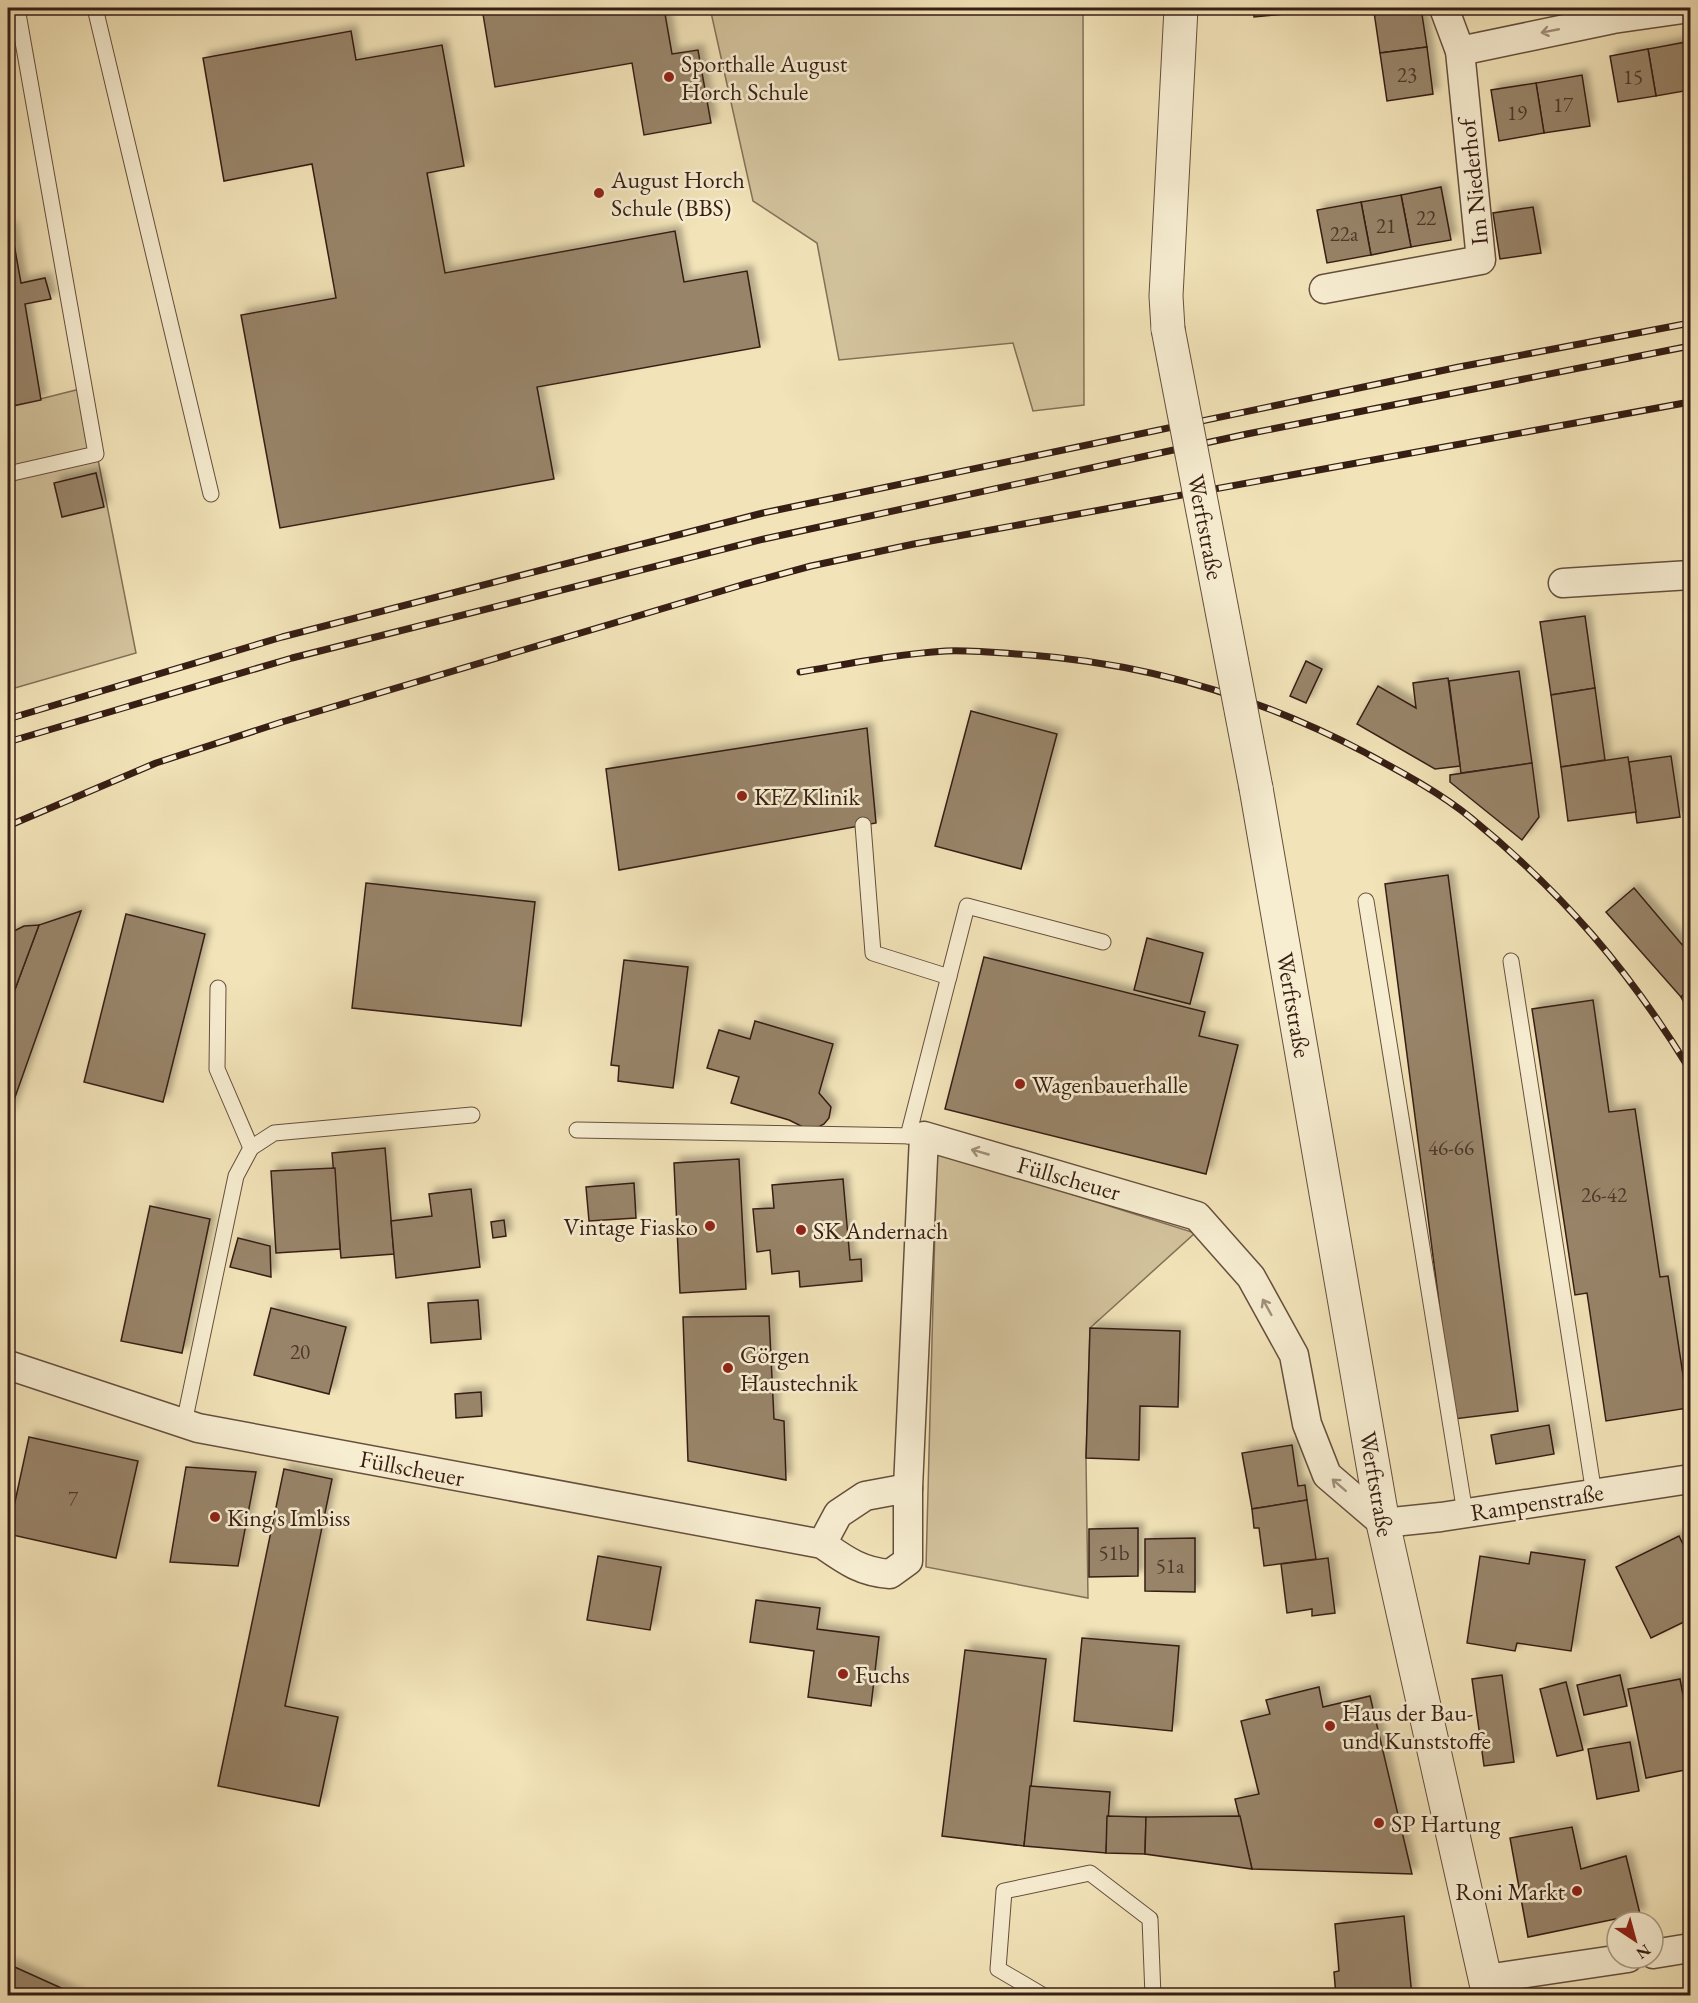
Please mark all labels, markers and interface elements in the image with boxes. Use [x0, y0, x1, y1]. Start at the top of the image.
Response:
one-way arrow [1541, 26, 1560, 37]
place label: Sporthalle August Horch Schule [681, 48, 848, 107]
house number: 23 [1397, 61, 1417, 88]
house number: 15 [1623, 63, 1643, 90]
marker: Sporthalle August Horch Schule [662, 70, 676, 84]
house number: 17 [1553, 91, 1574, 118]
house number: 19 [1507, 99, 1527, 126]
street label: Im Niederhof [1451, 114, 1495, 247]
place label: August Horch Schule (BBS) [610, 164, 745, 223]
marker: August Horch Schule (BBS) [592, 186, 606, 200]
house number: 22 [1416, 204, 1436, 231]
house number: 21 [1376, 212, 1396, 239]
house number: 22a [1330, 220, 1359, 247]
street label: Werftstraße [1181, 472, 1231, 582]
place label: KFZ Klinik [754, 781, 860, 812]
marker: KFZ Klinik [735, 789, 749, 803]
street label: Werftstraße [1269, 950, 1319, 1060]
place label: Wagenbauerhalle [1032, 1069, 1188, 1100]
marker: Wagenbauerhalle [1013, 1077, 1027, 1091]
house number: 46-66 [1428, 1134, 1474, 1161]
one-way arrow [970, 1146, 989, 1157]
street label: Füllscheuer [1014, 1149, 1124, 1207]
house number: 26-42 [1581, 1181, 1627, 1208]
place label: Vintage Fiasko [563, 1211, 698, 1242]
place label: SK Andernach [813, 1215, 948, 1246]
marker: Vintage Fiasko [703, 1219, 717, 1233]
marker: SK Andernach [794, 1223, 808, 1237]
one-way arrow [1261, 1299, 1273, 1316]
house number: 20 [290, 1338, 310, 1365]
place label: Görgen Haustechnik [740, 1339, 859, 1398]
marker: Görgen Haustechnik [721, 1361, 735, 1375]
street label: Werftstraße [1352, 1429, 1402, 1539]
street label: Füllscheuer [357, 1443, 467, 1493]
street label: Rampenstraße [1468, 1476, 1606, 1528]
one-way arrow [1332, 1478, 1347, 1492]
house number: 7 [68, 1485, 79, 1512]
place label: King's Imbiss [227, 1502, 350, 1533]
marker: King's Imbiss [208, 1510, 222, 1524]
house number: 51b [1099, 1539, 1130, 1566]
house number: 51a [1156, 1552, 1185, 1579]
place label: Fuchs [855, 1659, 910, 1690]
marker: Fuchs [836, 1667, 850, 1681]
place label: Haus der Bau- und Kunststoffe [1342, 1697, 1491, 1756]
marker: Haus der Bau- und Kunststoffe [1323, 1719, 1337, 1733]
place label: SP Hartung [1391, 1808, 1501, 1839]
marker: SP Hartung [1372, 1816, 1386, 1830]
place label: Roni Markt [1455, 1876, 1565, 1907]
marker: Roni Markt [1570, 1884, 1584, 1898]
north arrow [1605, 1910, 1665, 1970]
text: N [1632, 1939, 1655, 1964]

